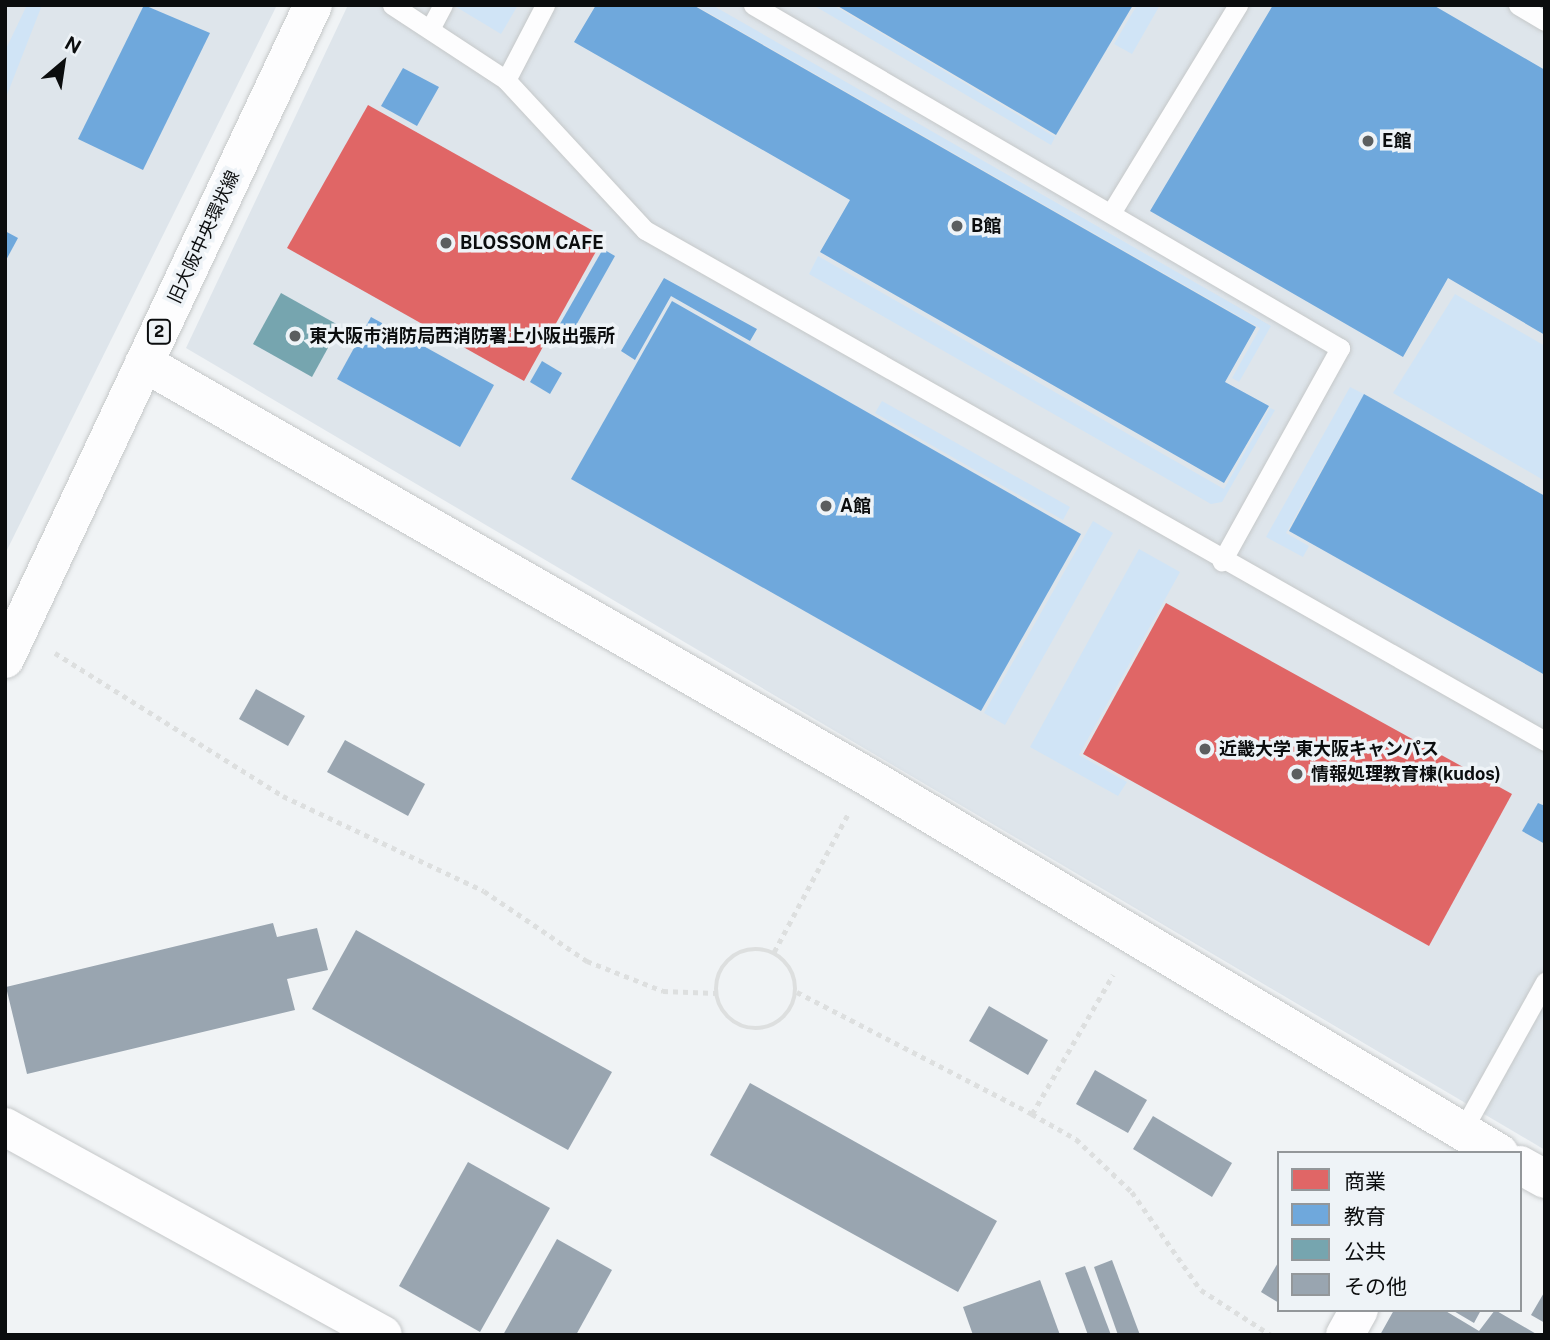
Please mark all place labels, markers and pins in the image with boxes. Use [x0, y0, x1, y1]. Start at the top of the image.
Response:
place label: E館 [1382, 130, 1411, 152]
marker: E館 [1360, 133, 1376, 149]
place label: B館 [971, 215, 1001, 237]
marker: B館 [949, 218, 965, 234]
place label: BLOSSOM CAFE [460, 232, 604, 254]
marker: BLOSSOM CAFE [438, 235, 454, 251]
place label: 東大阪市消防局西消防署上小阪出張所 [309, 325, 615, 347]
marker: 東大阪市消防局西消防署上小阪出張所 [287, 328, 303, 344]
place label: A館 [840, 495, 871, 517]
marker: A館 [818, 498, 834, 514]
place label: 近畿大学 東大阪キャンパス [1219, 738, 1439, 760]
marker: 近畿大学 東大阪キャンパス [1197, 741, 1213, 757]
place label: 情報処理教育棟(kudos) [1311, 763, 1501, 785]
marker: 情報処理教育棟(kudos) [1289, 766, 1305, 782]

